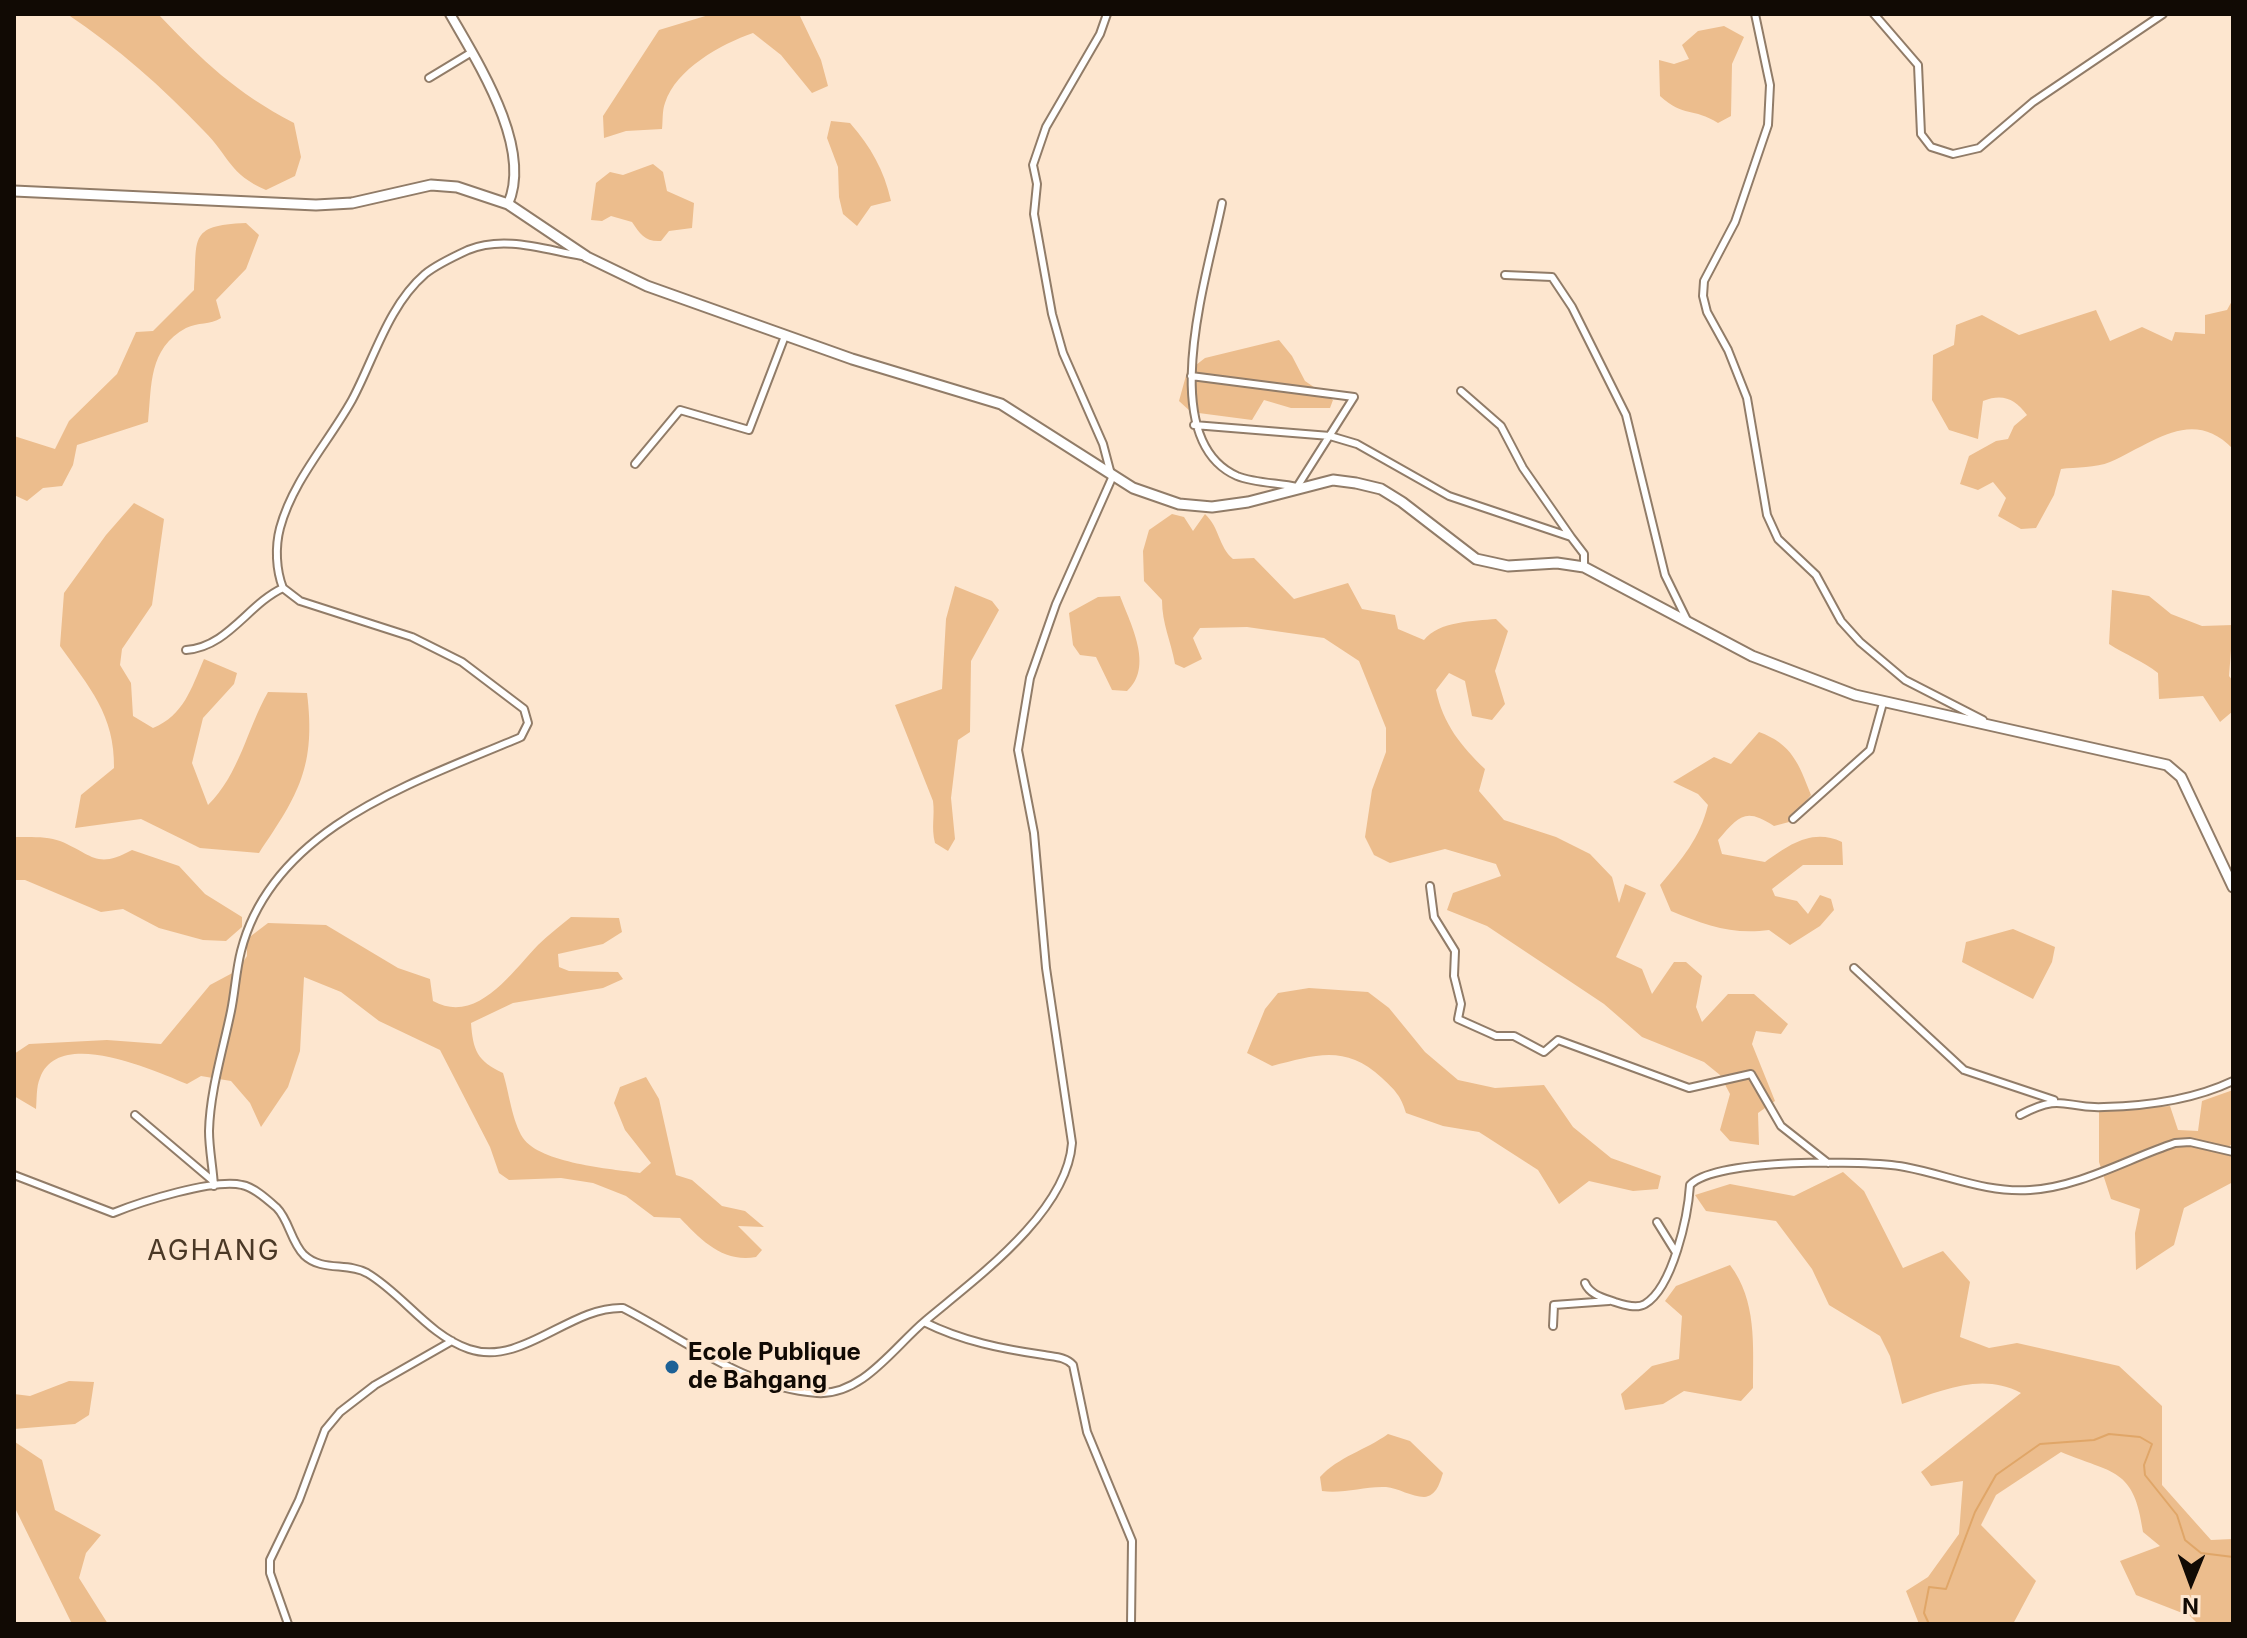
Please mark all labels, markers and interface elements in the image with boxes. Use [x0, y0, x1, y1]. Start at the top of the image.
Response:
district label: AGHANG [147, 1235, 281, 1269]
place label: Ecole Publique de Bahgang [688, 1339, 861, 1395]
marker: Ecole Publique de Bahgang [663, 1358, 681, 1376]
north arrow [2151, 1542, 2231, 1622]
text: N [2182, 1593, 2199, 1619]

